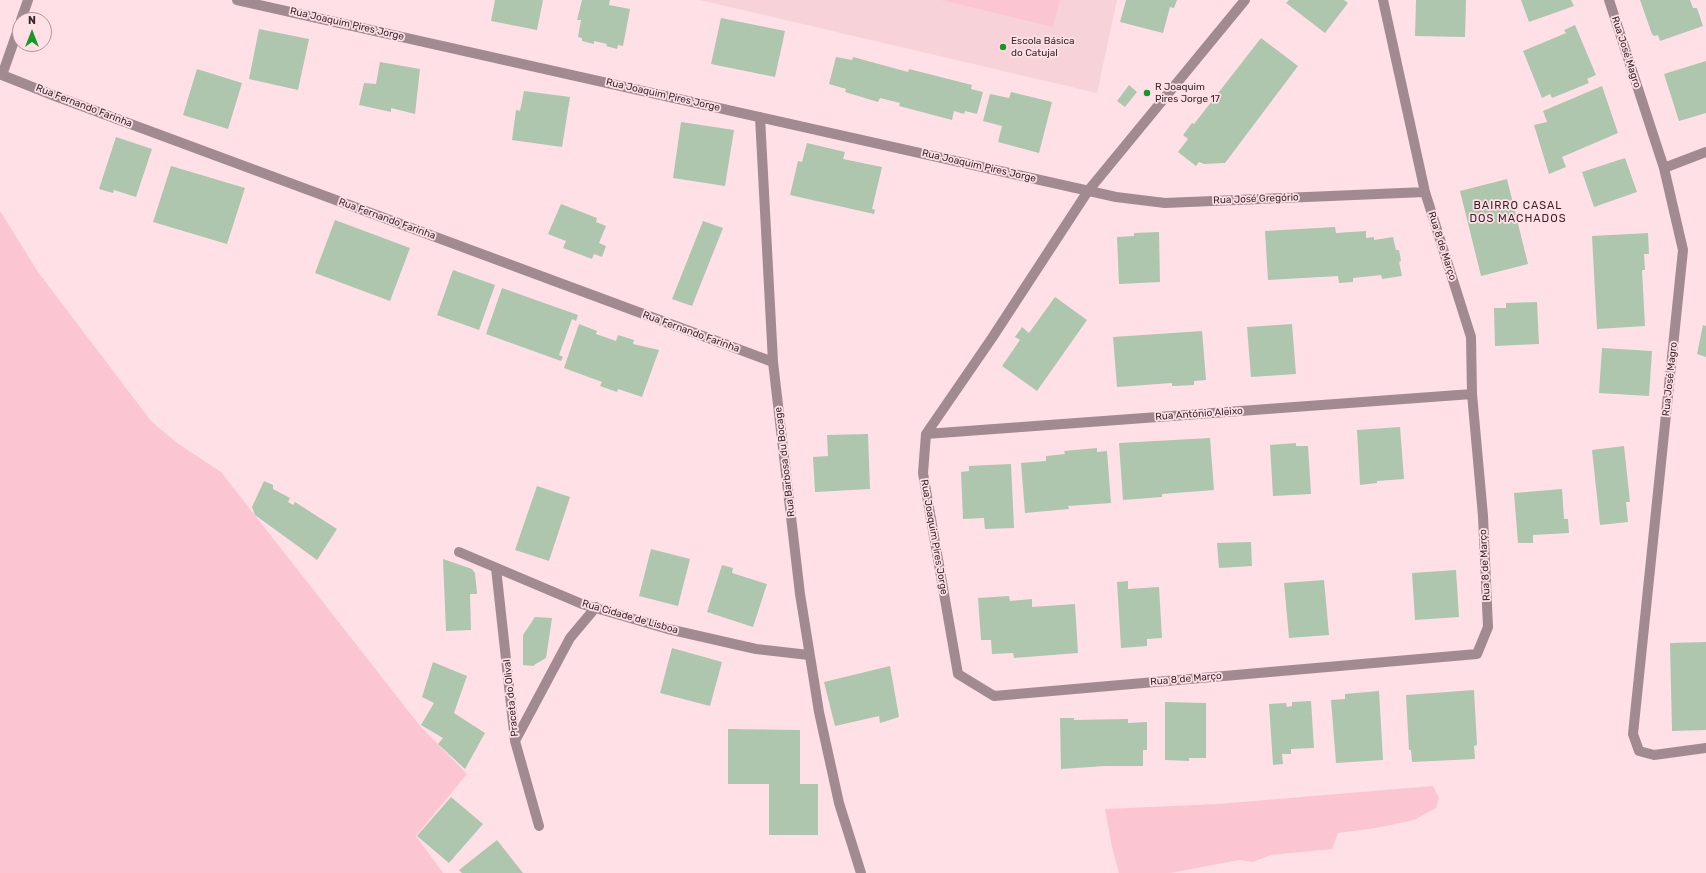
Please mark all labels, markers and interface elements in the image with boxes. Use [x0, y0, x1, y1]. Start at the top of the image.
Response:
street label: Rua Joaquim Pires Jorge [289, 5, 405, 43]
north arrow [12, 12, 52, 52]
text: N [28, 14, 36, 27]
street label: Rua José Magro [1609, 15, 1643, 89]
place label: Escola Básica do Catujal [1011, 35, 1075, 58]
marker: Escola Básica do Catujal [998, 42, 1008, 52]
street label: Rua Joaquim Pires Jorge [605, 76, 721, 114]
place label: R Joaquim Pires Jorge 17 [1155, 81, 1220, 104]
street label: Rua Fernando Farinha [34, 82, 134, 130]
marker: R Joaquim Pires Jorge 17 [1142, 88, 1152, 98]
street label: Rua Joaquim Pires Jorge [921, 147, 1037, 185]
street label: Rua José Gregório [1213, 192, 1299, 206]
street label: Rua Fernando Farinha [337, 196, 437, 242]
district label: BAIRRO CASAL DOS MACHADOS [1470, 199, 1566, 225]
street label: Rua 8 de Março [1425, 210, 1459, 282]
street label: Rua Fernando Farinha [641, 309, 741, 355]
street label: Rua José Magro [1660, 341, 1680, 417]
street label: Rua António Aleixo [1155, 405, 1243, 423]
street label: Rua Barbosa du Bocage [772, 406, 798, 518]
street label: Rua Joaquim Pires Jorge [918, 478, 950, 596]
street label: Rua 8 de Março [1477, 529, 1493, 601]
street label: Rua Cidade de Lisboa [581, 598, 679, 636]
street label: Praceta do Olival [501, 659, 521, 737]
street label: Rua 8 de Março [1150, 670, 1222, 688]

